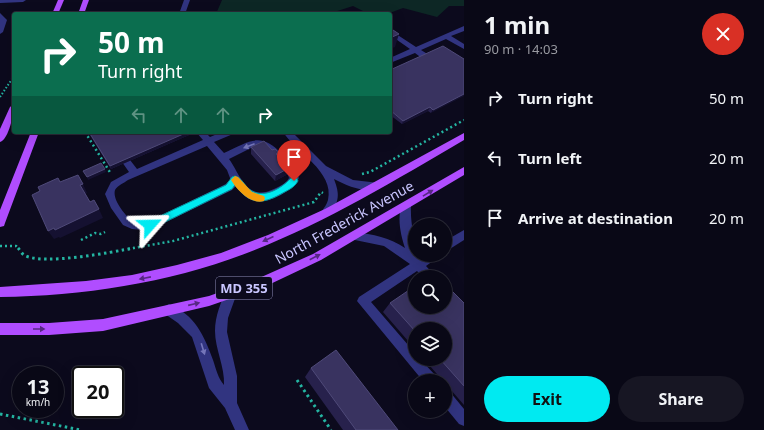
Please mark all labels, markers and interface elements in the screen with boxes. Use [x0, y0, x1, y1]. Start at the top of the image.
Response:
text: 1 min [484, 8, 550, 41]
button: close [702, 13, 744, 55]
text: 50 m [98, 23, 165, 61]
icon: right [32, 28, 84, 80]
text: 90 m · 14:03 [484, 40, 558, 58]
text: Turn right [98, 59, 182, 83]
icon: right [484, 87, 506, 109]
text: Turn right [518, 88, 593, 108]
text: 50 m [709, 88, 744, 108]
icon: left [128, 104, 150, 126]
icon: ahead [170, 104, 192, 126]
icon: ahead [212, 104, 234, 126]
icon: right [254, 104, 276, 126]
pin [277, 140, 311, 181]
one-way arrow [242, 144, 254, 150]
icon: arrive [283, 146, 305, 168]
icon: left [484, 147, 506, 169]
text: Turn left [518, 148, 582, 168]
text: 20 m [709, 148, 744, 168]
street label: North Frederick Avenue [271, 176, 417, 268]
one-way arrow [422, 189, 434, 196]
position arrow [129, 204, 171, 246]
icon: arrive [484, 207, 506, 229]
text: Arrive at destination [518, 208, 673, 228]
text: 20 m [709, 208, 744, 228]
map controls [408, 218, 452, 418]
button: sound [408, 218, 452, 262]
one-way arrow [262, 236, 274, 242]
one-way arrow [310, 254, 321, 260]
button: search [408, 270, 452, 314]
one-way arrow [139, 275, 151, 281]
road number: MD 355 [216, 277, 272, 299]
one-way arrow [188, 301, 201, 307]
button: layers [408, 322, 452, 366]
one-way arrow [33, 326, 46, 332]
one-way arrow [200, 343, 206, 355]
speed limit sign: 20 [72, 366, 124, 418]
text: 13 [27, 373, 49, 400]
button: + [408, 374, 452, 418]
button: Exit [484, 376, 610, 422]
button: Share [618, 376, 744, 422]
text: km/h [26, 395, 50, 409]

